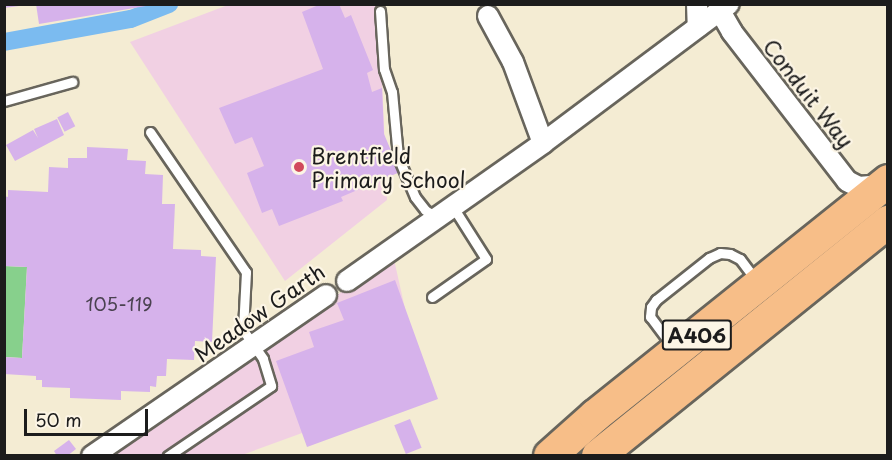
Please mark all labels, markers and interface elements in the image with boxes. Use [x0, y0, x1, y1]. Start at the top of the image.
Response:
street label: Conduit Way [759, 34, 859, 152]
place label: Brentfield Primary School [311, 142, 466, 192]
marker: Brentfield Primary School [292, 160, 306, 174]
street label: Meadow Garth [190, 258, 328, 366]
house number: 105-119 [86, 293, 152, 315]
road number: A406 [661, 318, 733, 352]
scale bar [27, 397, 152, 435]
text: 50 m [35, 406, 82, 433]

